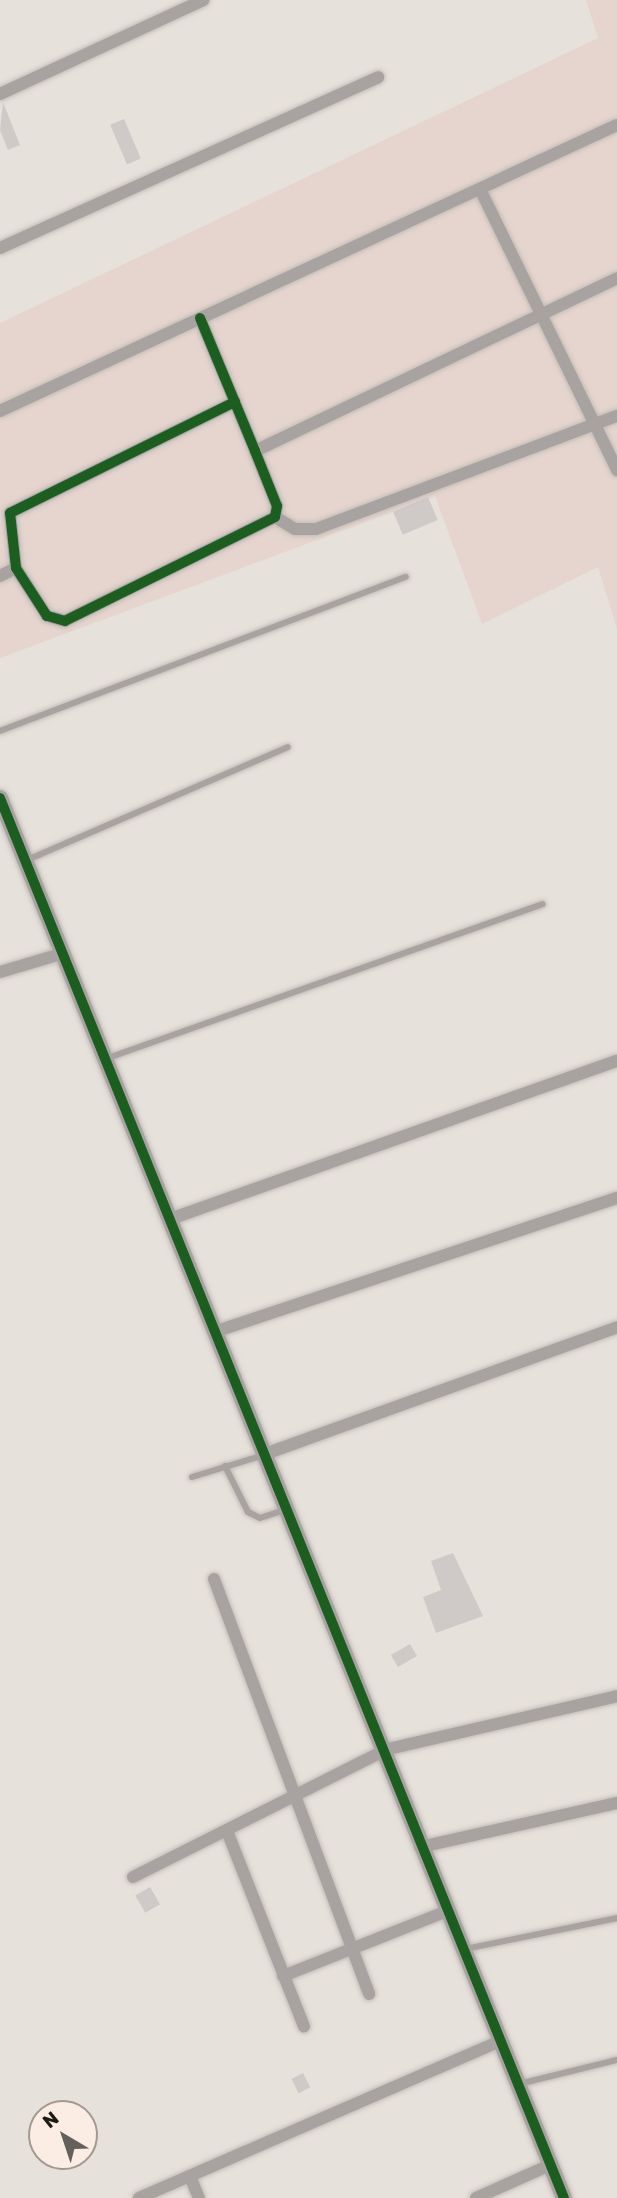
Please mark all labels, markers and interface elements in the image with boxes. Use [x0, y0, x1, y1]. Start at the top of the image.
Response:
north arrow [28, 2100, 98, 2170]
text: N [38, 2107, 63, 2133]

